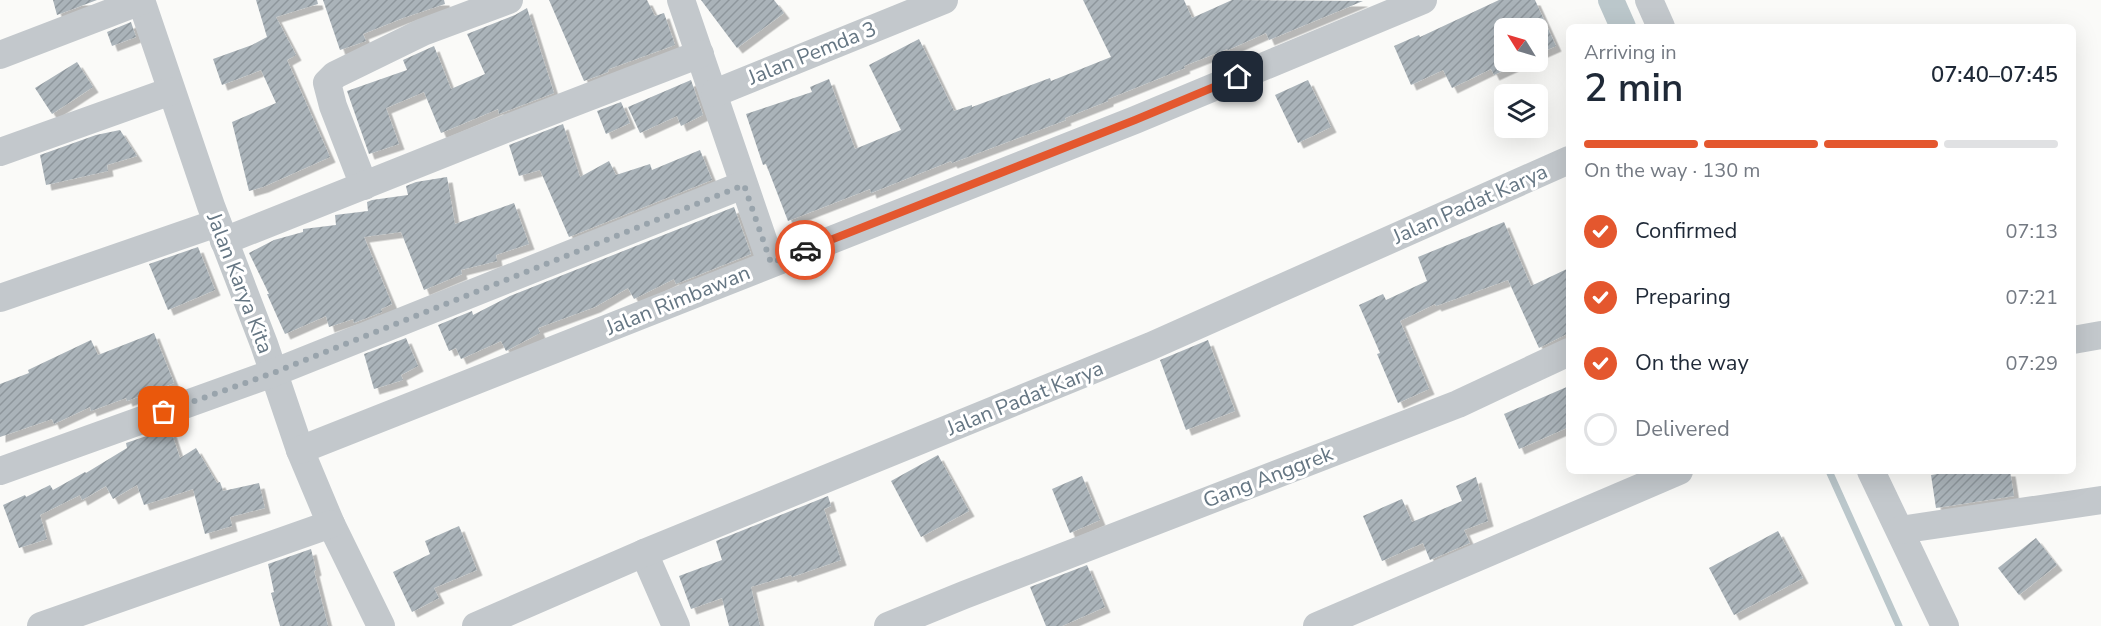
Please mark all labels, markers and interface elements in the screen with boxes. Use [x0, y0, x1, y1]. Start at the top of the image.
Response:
street label: Jalan Pemda 3 [743, 15, 880, 92]
north arrow [1494, 18, 1548, 72]
map controls [1494, 18, 1548, 138]
text: Arriving in [1584, 39, 1677, 66]
pin [1212, 51, 1263, 102]
icon: home [1221, 60, 1254, 93]
text: 07:40–07:45 [1931, 60, 2058, 90]
text: 2 min [1584, 62, 1683, 115]
button: layers [1494, 84, 1548, 138]
street label: Jalan Padat Karya [1387, 157, 1552, 251]
text: On the way · 130 m [1584, 157, 1760, 184]
street label: Jalan Karya Kita [200, 208, 280, 357]
icon: check [1584, 215, 1617, 248]
text: Confirmed [1635, 216, 1737, 246]
text: 07:13 [2005, 218, 2058, 245]
courier [775, 220, 835, 280]
icon: car [789, 234, 822, 267]
street label: Jalan Rimbawan [601, 258, 754, 342]
icon: check [1584, 281, 1617, 314]
text: Preparing [1635, 282, 1731, 312]
text: 07:21 [2005, 284, 2058, 311]
icon: check [1584, 347, 1617, 380]
text: On the way [1635, 348, 1749, 378]
text: 07:29 [2005, 350, 2058, 377]
street label: Jalan Padat Karya [942, 354, 1108, 443]
pin [138, 386, 189, 437]
icon: bag [147, 395, 180, 428]
text: Delivered [1635, 414, 1730, 444]
street label: Gang Anggrek [1199, 439, 1337, 515]

